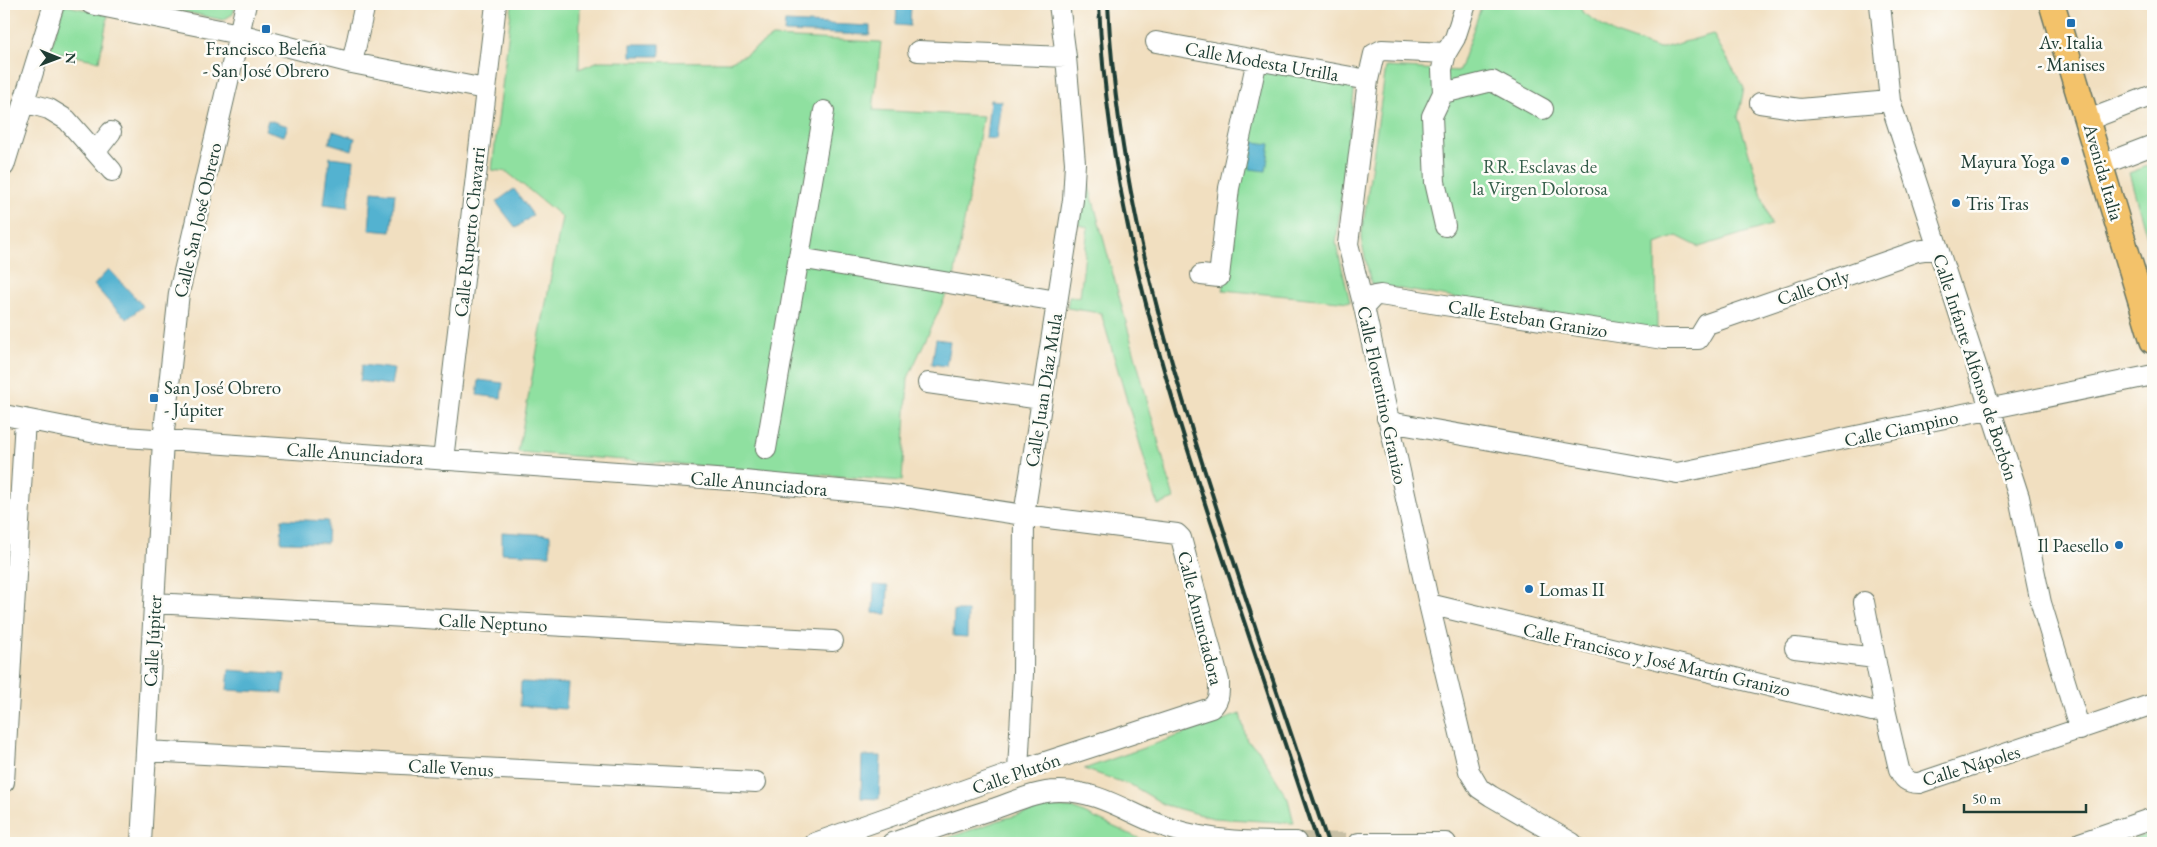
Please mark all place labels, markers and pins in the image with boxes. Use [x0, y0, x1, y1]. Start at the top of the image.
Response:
marker: Av. Italia - Manises [2065, 17, 2077, 29]
marker: Francisco Beleña - San José Obrero [260, 23, 272, 35]
place label: Av. Italia - Manises [2037, 30, 2105, 77]
place label: Francisco Beleña - San José Obrero [203, 36, 329, 83]
place label: Mayura Yoga [1960, 149, 2055, 174]
marker: Mayura Yoga [2059, 155, 2071, 167]
place label: Tris Tras [1966, 191, 2029, 216]
marker: Tris Tras [1950, 197, 1962, 209]
place label: San José Obrero - Júpiter [164, 375, 281, 422]
marker: San José Obrero - Júpiter [148, 392, 160, 404]
place label: Il Paesello [2038, 533, 2109, 558]
marker: Il Paesello [2113, 539, 2125, 551]
place label: Lomas II [1539, 577, 1605, 602]
marker: Lomas II [1523, 583, 1535, 595]

